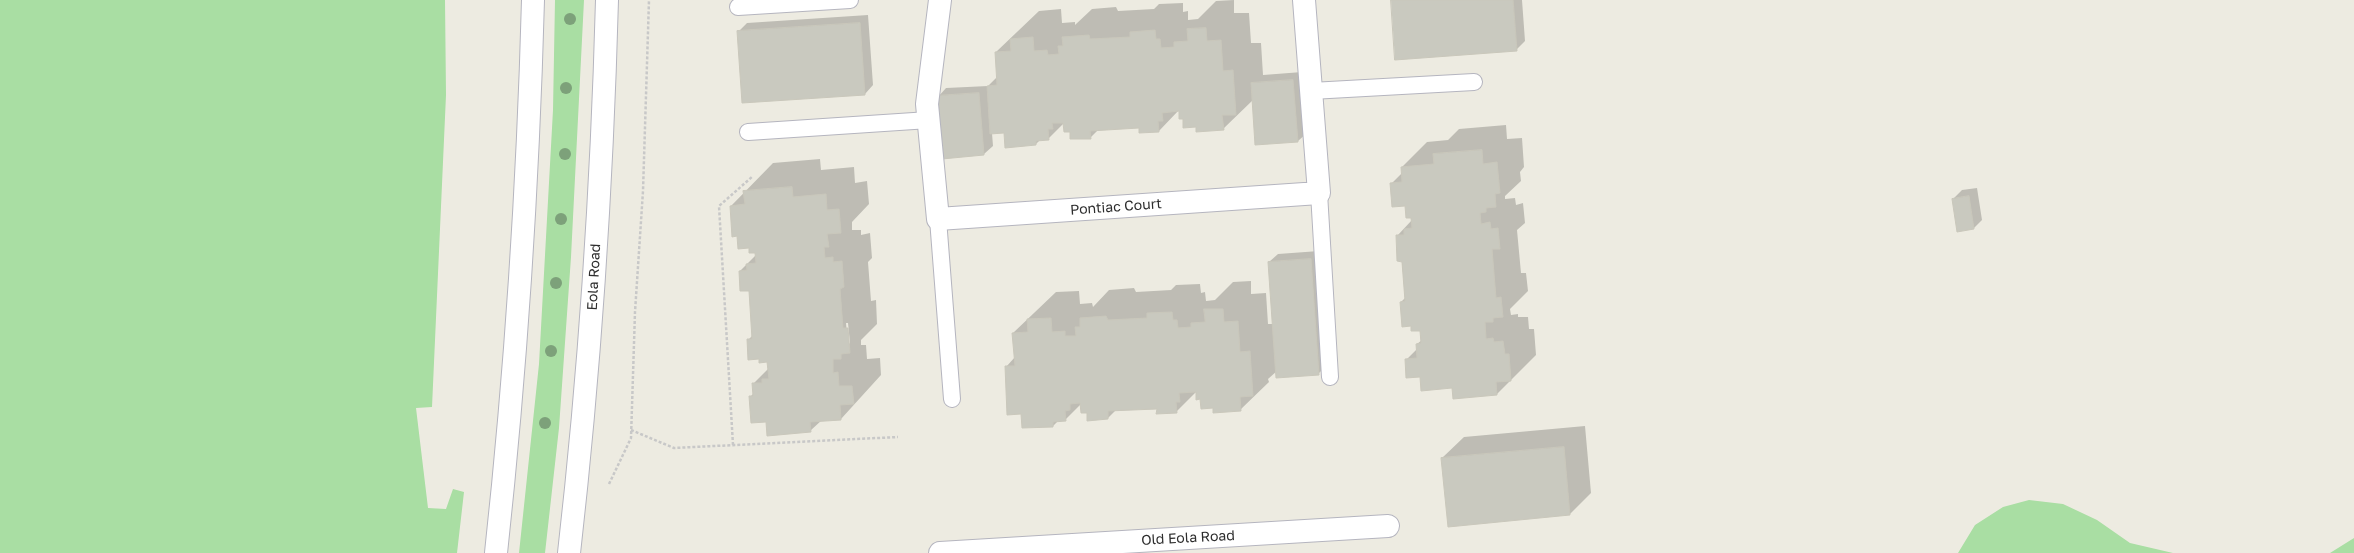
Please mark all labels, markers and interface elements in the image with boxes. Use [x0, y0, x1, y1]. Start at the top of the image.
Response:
street label: Pontiac Court [1070, 195, 1162, 219]
street label: Eola Road [584, 243, 604, 311]
street label: Old Eola Road [1141, 527, 1235, 549]

